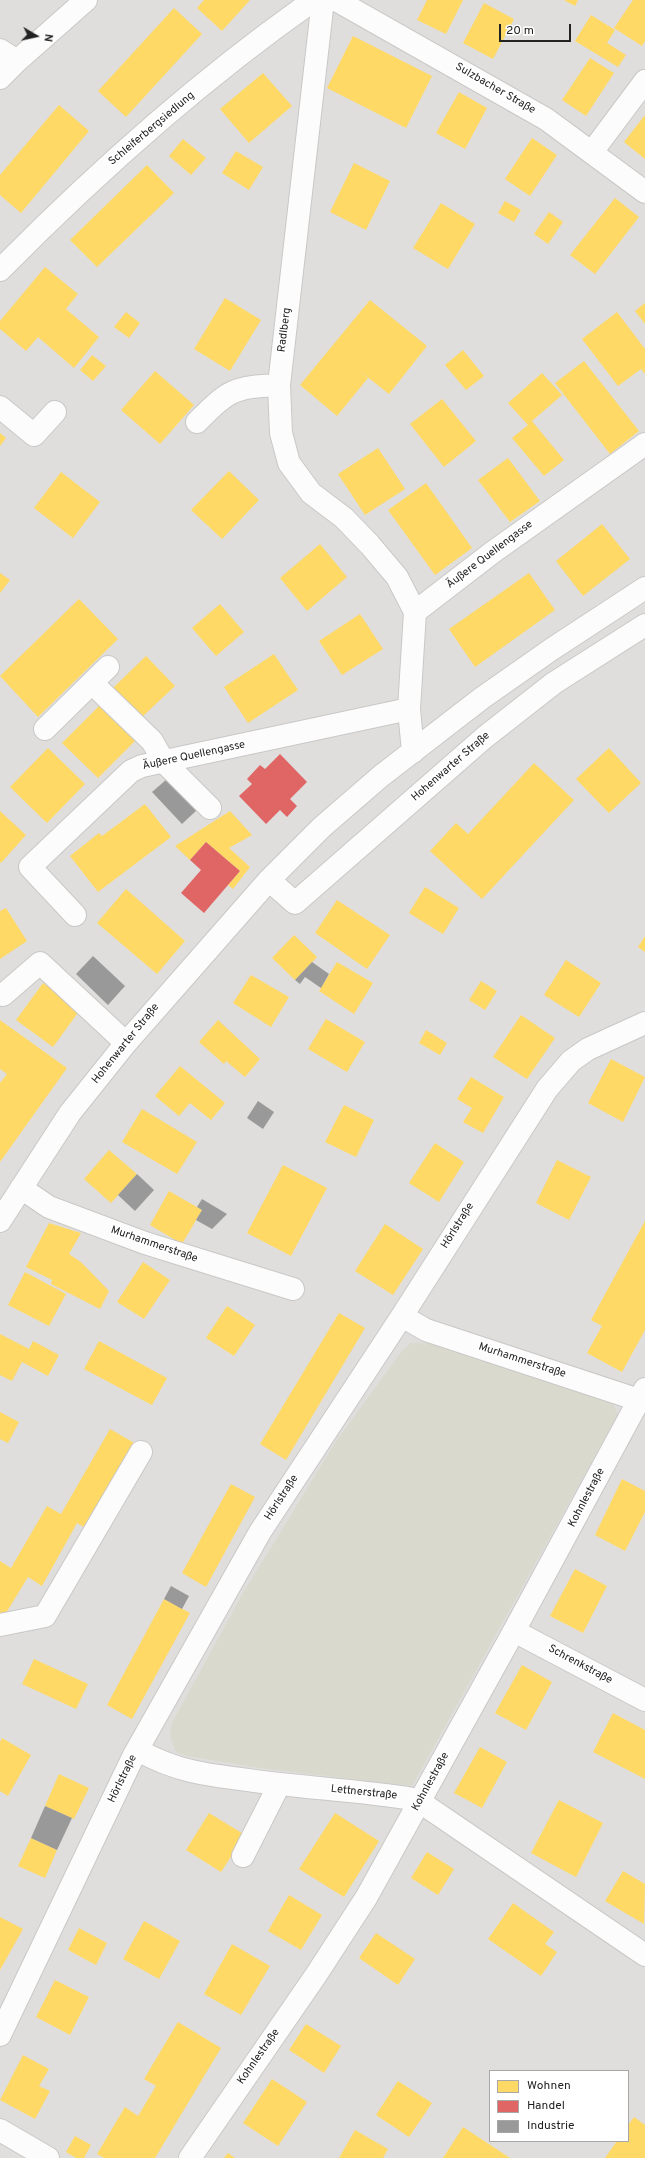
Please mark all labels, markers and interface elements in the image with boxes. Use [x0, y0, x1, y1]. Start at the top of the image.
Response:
north arrow [16, 16, 56, 56]
scale bar [501, 16, 573, 42]
text: 20 m [506, 23, 534, 39]
text: N [40, 33, 55, 43]
street label: Sulzbacher Straße [453, 61, 537, 117]
street label: Schleiferbergsiedlung [106, 89, 198, 169]
street label: Radlberg [276, 307, 294, 353]
street label: Äußere Quellengasse [444, 518, 536, 592]
street label: Hohenwarter Straße [409, 729, 493, 805]
street label: Äußere Quellengasse [141, 739, 247, 773]
street label: Hohenwarter Straße [90, 1001, 162, 1087]
street label: Hörlstraße [439, 1201, 477, 1251]
street label: Murhammerstraße [109, 1224, 199, 1266]
street label: Murhammerstraße [477, 1341, 567, 1381]
street label: Kohnlestraße [566, 1466, 608, 1530]
street label: Hörlstraße [262, 1473, 302, 1523]
street label: Schrenkstraße [546, 1643, 614, 1687]
street label: Kohnlestraße [409, 1750, 453, 1814]
street label: Hörlstraße [106, 1753, 140, 1805]
street label: Lettnerstraße [330, 1783, 398, 1803]
street label: Kohnlestraße [235, 2027, 283, 2087]
legend [489, 2070, 629, 2142]
text: Wohnen [527, 2078, 571, 2094]
text: Handel [527, 2098, 565, 2114]
text: Industrie [527, 2118, 575, 2134]

